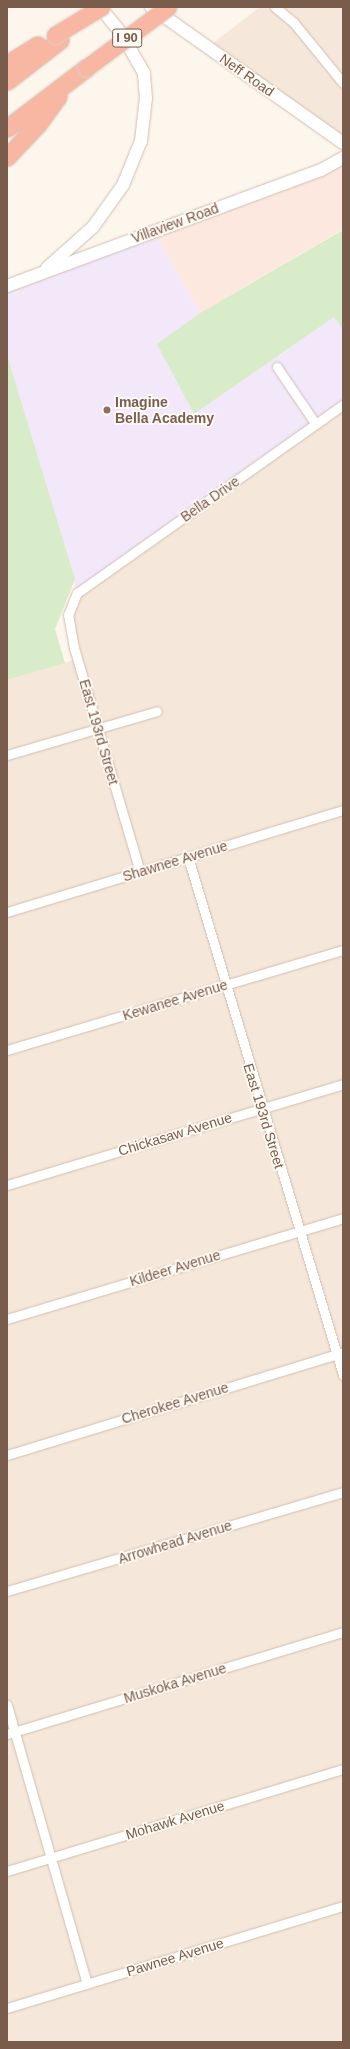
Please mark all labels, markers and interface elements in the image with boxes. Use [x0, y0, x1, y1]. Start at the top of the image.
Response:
road number: I 90 [112, 27, 142, 49]
street label: Neff Road [216, 50, 278, 100]
street label: Villaview Road [129, 199, 221, 247]
place label: Imagine Bella Academy [115, 394, 215, 426]
marker: Imagine Bella Academy [102, 405, 112, 415]
street label: Bella Drive [177, 473, 243, 525]
street label: East 193rd Street [76, 677, 122, 787]
street label: Shawnee Avenue [120, 837, 230, 885]
street label: Kewanee Avenue [120, 976, 230, 1024]
street label: East 193rd Street [240, 1061, 288, 1171]
street label: Chickasaw Avenue [116, 1109, 234, 1159]
street label: Kildeer Avenue [127, 1246, 223, 1290]
street label: Cherokee Avenue [119, 1379, 231, 1427]
street label: Arrowhead Avenue [116, 1517, 234, 1567]
street label: Muskoka Avenue [121, 1659, 229, 1707]
street label: Mohawk Avenue [123, 1797, 227, 1843]
street label: Pawnee Avenue [124, 1934, 226, 1980]

